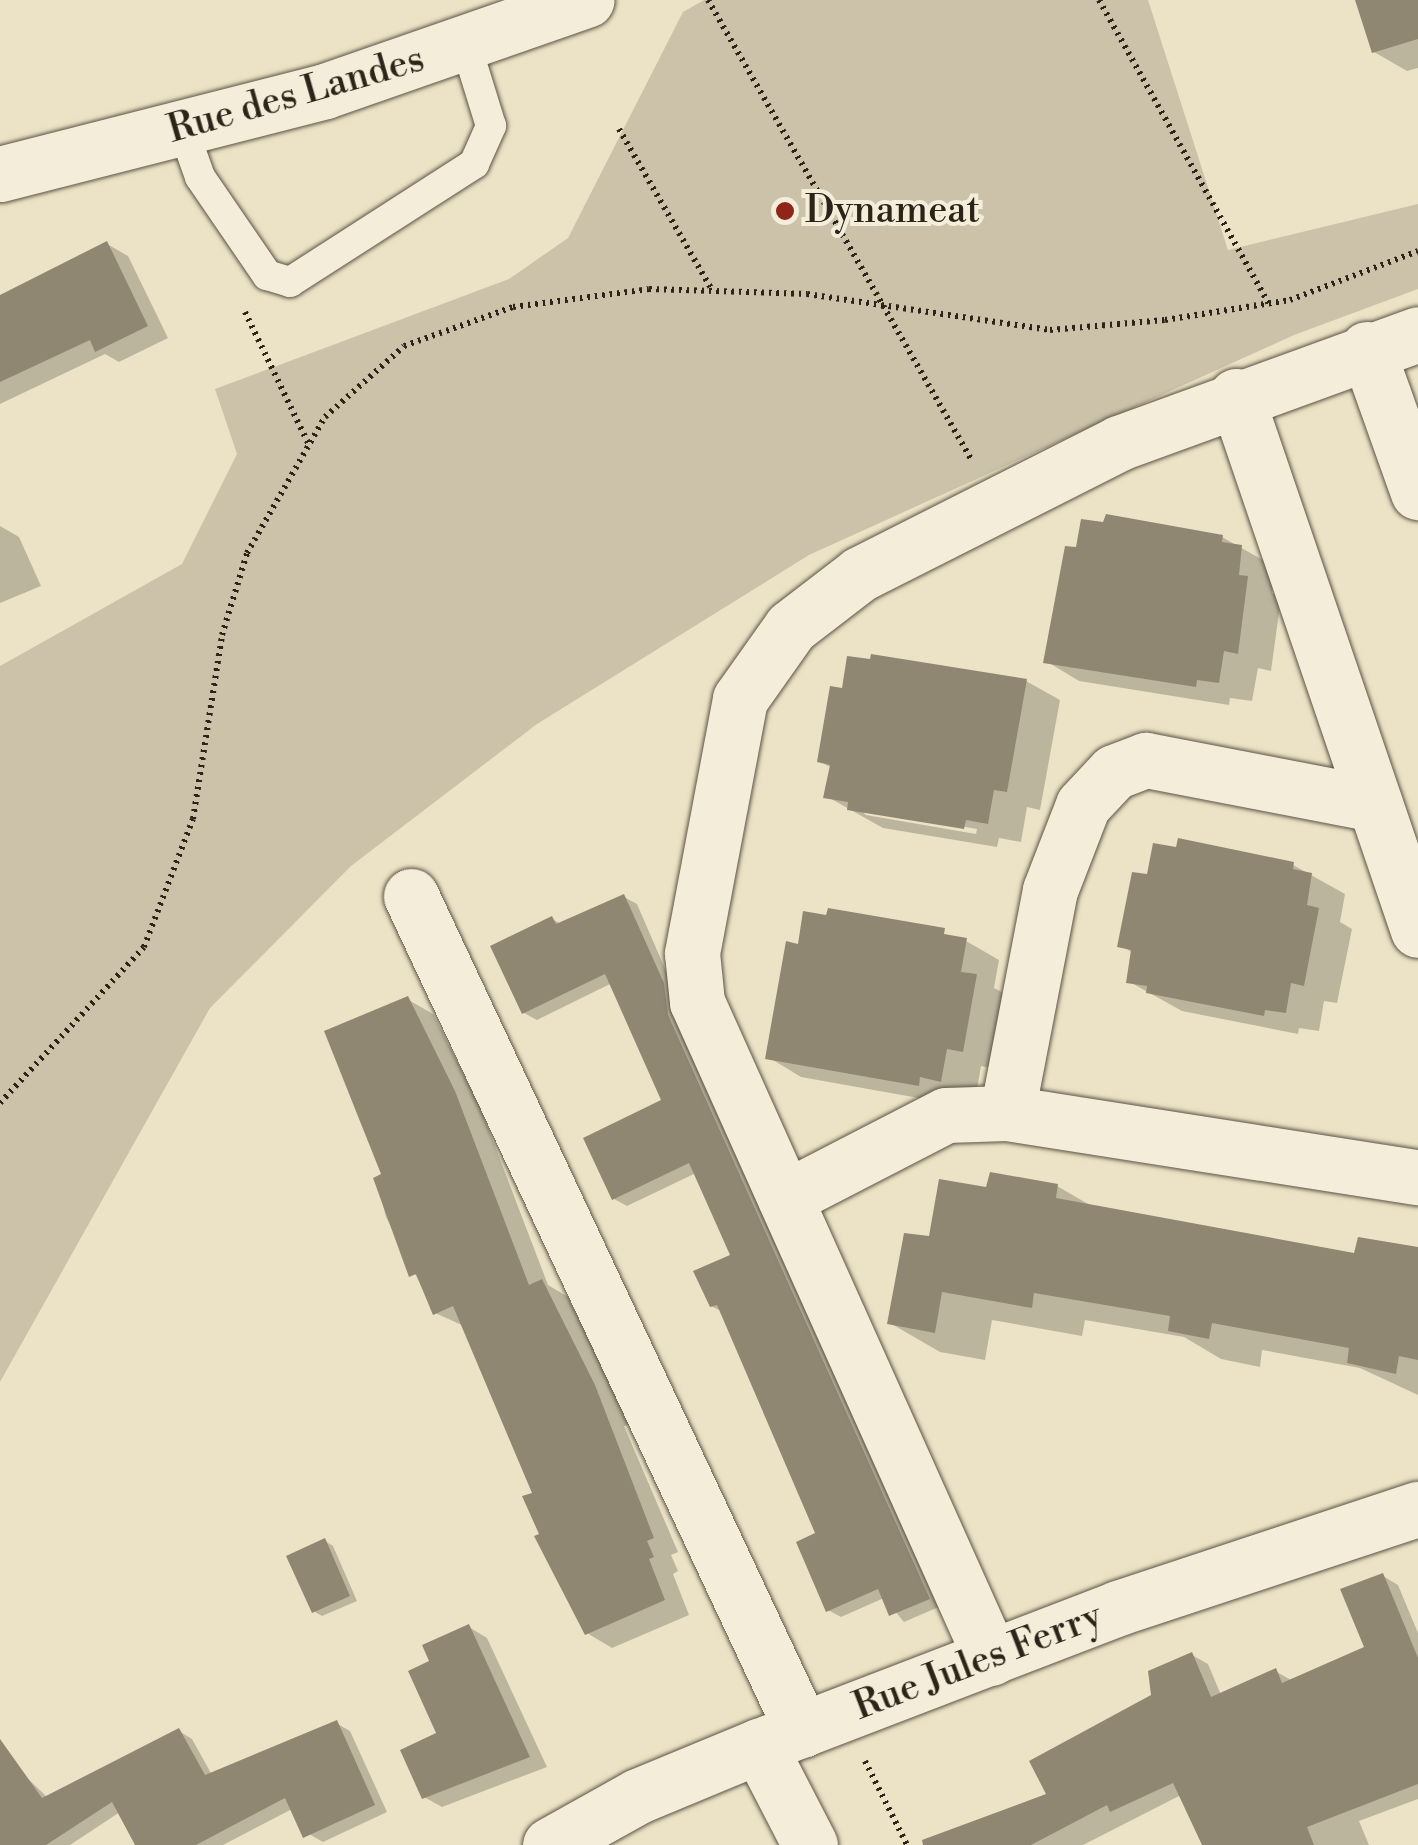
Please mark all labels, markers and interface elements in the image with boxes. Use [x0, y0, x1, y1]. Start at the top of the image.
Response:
street label: Rue des Landes [163, 37, 429, 153]
place label: Dynameat [805, 188, 980, 234]
marker: Dynameat [774, 200, 796, 222]
street label: Rue Jules Ferry [847, 1594, 1109, 1730]

